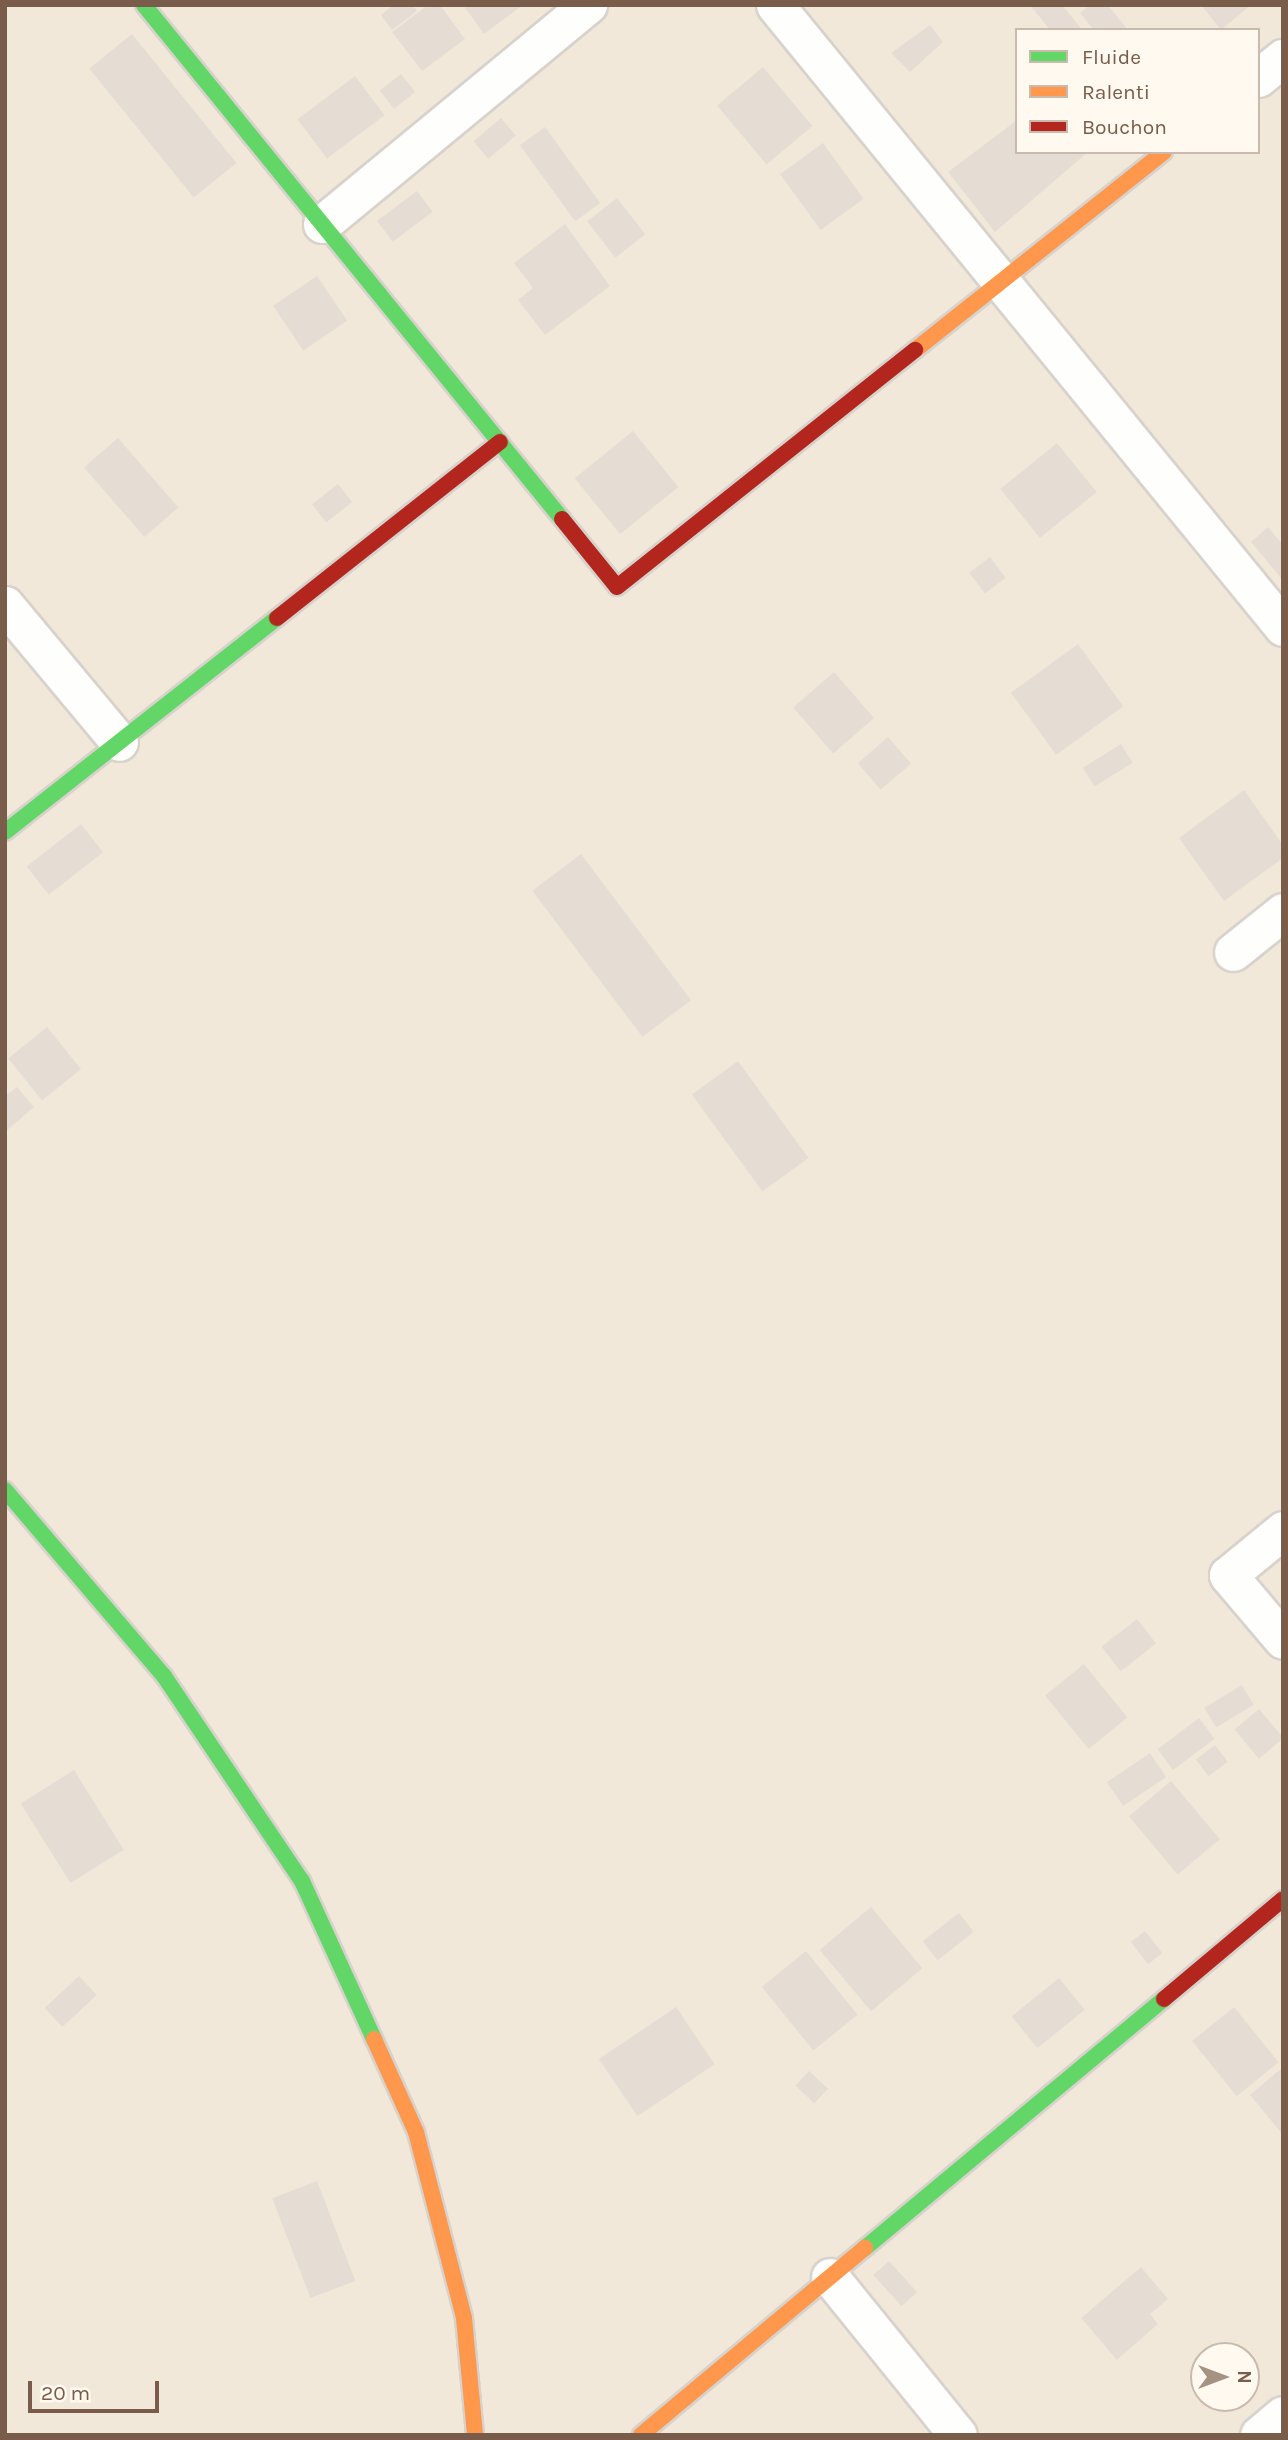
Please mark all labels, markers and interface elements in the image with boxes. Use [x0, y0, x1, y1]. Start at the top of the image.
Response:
legend [1015, 28, 1260, 154]
text: Fluide [1082, 45, 1141, 69]
text: Ralenti [1082, 80, 1150, 104]
text: Bouchon [1082, 115, 1167, 139]
north arrow [1190, 2342, 1260, 2412]
scale bar [32, 2366, 163, 2410]
text: N [1233, 2370, 1255, 2384]
text: 20 m [41, 2381, 90, 2405]

